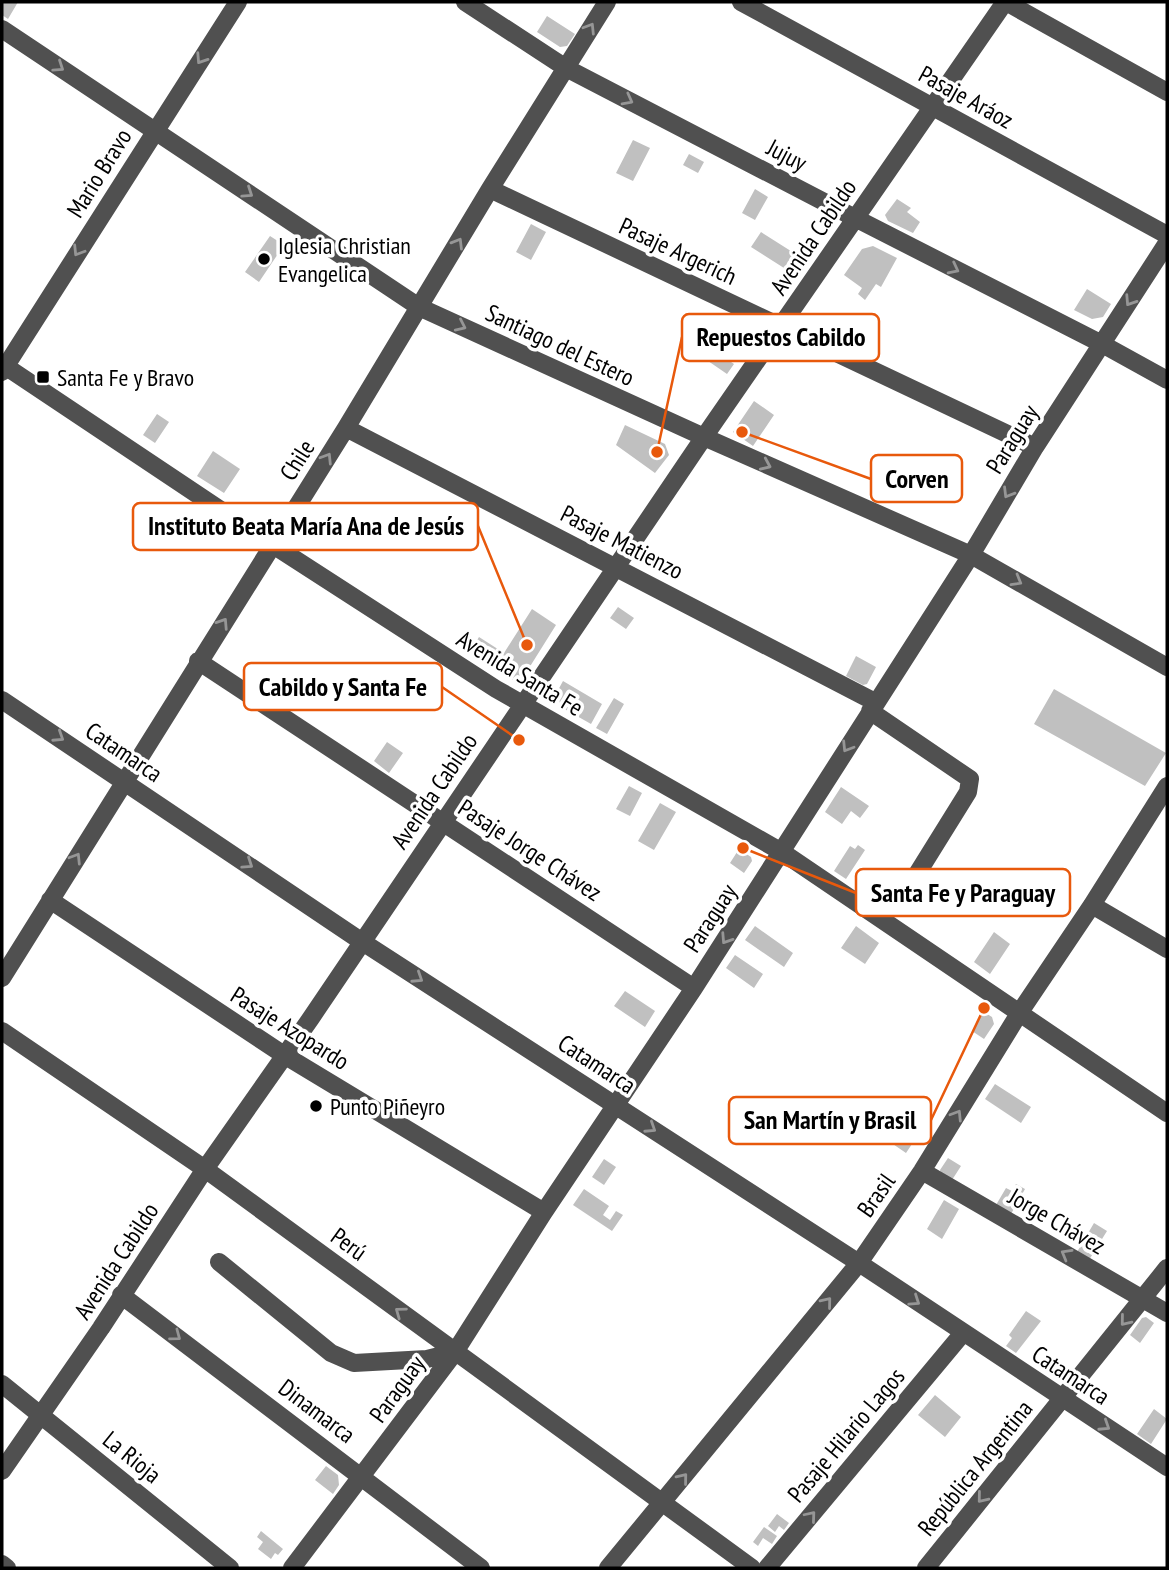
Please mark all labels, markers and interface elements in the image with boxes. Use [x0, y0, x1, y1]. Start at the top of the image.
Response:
one-way arrow [582, 23, 595, 36]
one-way arrow [196, 51, 209, 64]
street label: Pasaje Aráoz [913, 58, 1019, 136]
one-way arrow [51, 59, 64, 72]
one-way arrow [621, 92, 633, 105]
street label: Mario Bravo [60, 123, 138, 223]
street label: Jujuy [761, 131, 812, 178]
street label: Avenida Cabildo [763, 173, 863, 301]
one-way arrow [240, 185, 253, 197]
street label: Pasaje Argerich [614, 210, 742, 292]
place label: Iglesia Christian Evangelica [278, 230, 411, 289]
one-way arrow [449, 237, 462, 250]
one-way arrow [74, 243, 87, 256]
marker: Iglesia Christian Evangelica [256, 251, 272, 267]
one-way arrow [947, 260, 959, 274]
one-way arrow [1125, 293, 1138, 306]
street label: Santiago del Estero [481, 297, 639, 393]
callout: Repuestos Cabildo [682, 314, 879, 361]
one-way arrow [454, 318, 466, 332]
text: Repuestos Cabildo [696, 320, 866, 353]
place label: Santa Fe y Bravo [57, 362, 194, 393]
marker: Santa Fe y Bravo [35, 369, 51, 385]
street label: Paraguay [979, 399, 1045, 479]
street label: Chile [273, 434, 321, 486]
one-way arrow [319, 453, 332, 466]
callout: Corven [871, 455, 962, 502]
one-way arrow [759, 457, 771, 471]
text: Corven [885, 462, 949, 495]
one-way arrow [1003, 485, 1016, 498]
street label: Pasaje Matienzo [555, 498, 689, 586]
callout: Instituto Beata María Ana de Jesús [133, 503, 478, 550]
text: Instituto Beata María Ana de Jesús [148, 509, 464, 542]
one-way arrow [1009, 573, 1022, 586]
one-way arrow [214, 618, 227, 631]
street label: Avenida Santa Fe [451, 623, 589, 723]
callout: Cabildo y Santa Fe [244, 663, 442, 710]
text: Cabildo y Santa Fe [259, 670, 427, 703]
street label: Catamarca [80, 715, 168, 789]
street label: Avenida Cabildo [384, 727, 484, 855]
one-way arrow [51, 729, 64, 742]
one-way arrow [843, 739, 856, 752]
street label: Pasaje Jorge Chávez [453, 792, 607, 908]
one-way arrow [68, 852, 81, 865]
one-way arrow [240, 856, 253, 869]
callout: Santa Fe y Paraguay [856, 869, 1070, 916]
text: Santa Fe y Paraguay [871, 876, 1056, 909]
street label: Paraguay [676, 878, 744, 958]
one-way arrow [721, 932, 734, 945]
one-way arrow [411, 970, 424, 983]
street label: Pasaje Azopardo [225, 979, 355, 1077]
street label: Catamarca [552, 1027, 642, 1101]
place label: Punto Piñeyro [330, 1091, 445, 1122]
callout: San Martín y Brasil [729, 1097, 931, 1144]
marker: Punto Piñeyro [308, 1098, 324, 1114]
text: San Martín y Brasil [744, 1103, 917, 1136]
one-way arrow [948, 1110, 961, 1123]
one-way arrow [643, 1120, 656, 1132]
street label: Brasil [850, 1167, 902, 1223]
street label: Jorge Chávez [1002, 1180, 1111, 1261]
street label: Avenida Cabildo [67, 1197, 165, 1325]
street label: Perú [325, 1221, 373, 1267]
one-way arrow [1061, 1249, 1073, 1262]
one-way arrow [907, 1293, 920, 1305]
one-way arrow [819, 1297, 831, 1310]
one-way arrow [395, 1308, 408, 1320]
one-way arrow [1120, 1314, 1133, 1326]
one-way arrow [168, 1327, 180, 1340]
street label: Catamarca [1026, 1338, 1116, 1412]
street label: Paraguay [362, 1349, 432, 1429]
street label: Pasaje Hilario Lagos [781, 1361, 911, 1509]
street label: Dinamarca [273, 1372, 361, 1450]
street label: República Argentina [911, 1394, 1039, 1542]
one-way arrow [1097, 1418, 1110, 1430]
street label: La Rioja [97, 1424, 167, 1490]
one-way arrow [675, 1474, 687, 1487]
one-way arrow [978, 1490, 990, 1503]
one-way arrow [803, 1511, 815, 1524]

